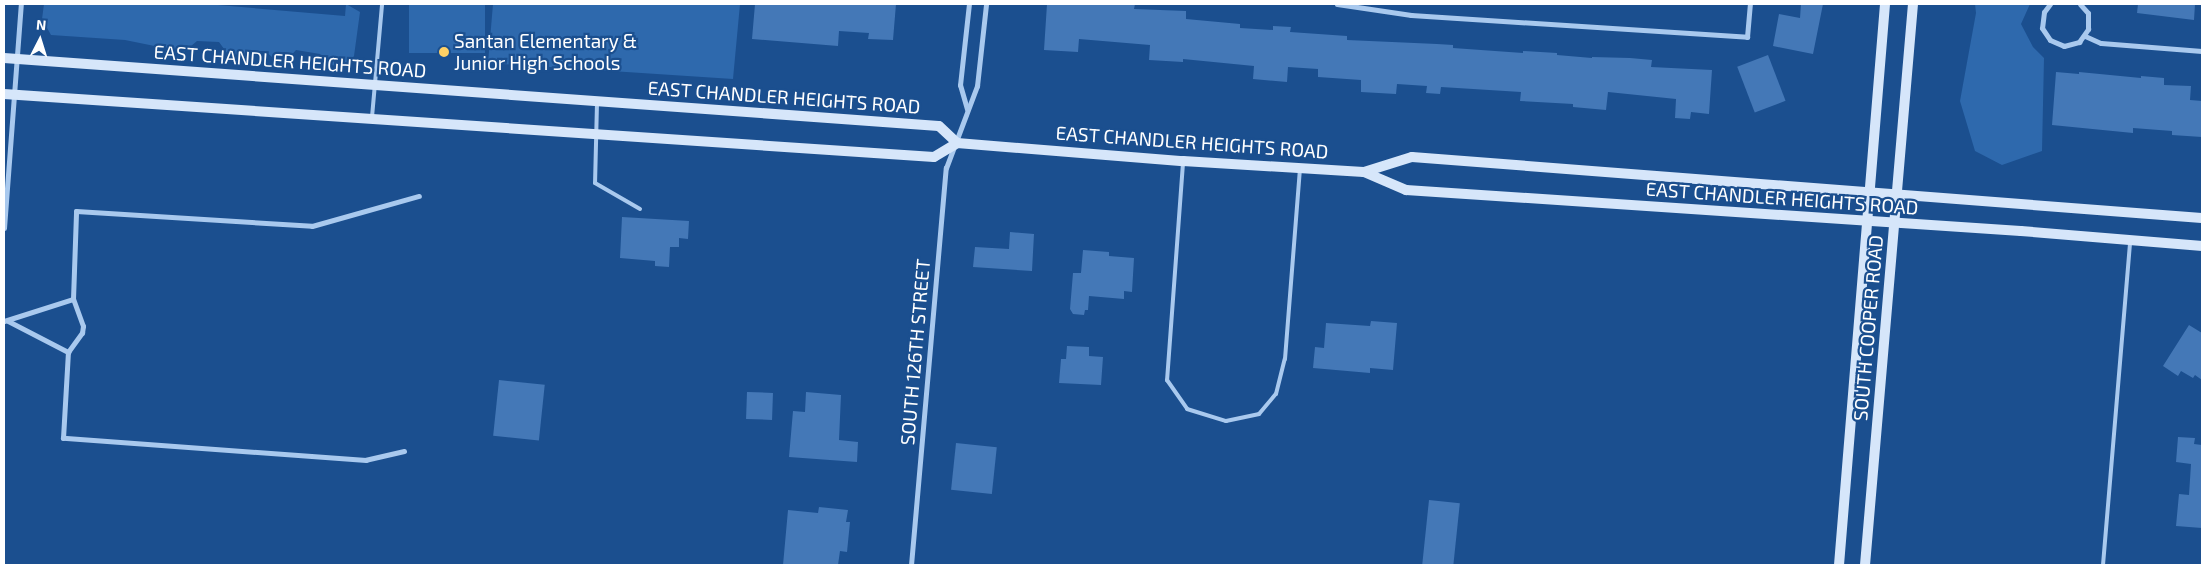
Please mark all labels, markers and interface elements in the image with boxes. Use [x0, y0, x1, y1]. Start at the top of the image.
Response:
north arrow [15, 15, 65, 65]
text: N [36, 16, 47, 33]
place label: Santan Elementary & Junior High Schools [454, 30, 638, 74]
street label: EAST CHANDLER HEIGHTS ROAD [153, 40, 427, 82]
marker: Santan Elementary & Junior High Schools [438, 46, 450, 58]
street label: EAST CHANDLER HEIGHTS ROAD [647, 76, 921, 118]
street label: EAST CHANDLER HEIGHTS ROAD [1055, 121, 1329, 163]
street label: EAST CHANDLER HEIGHTS ROAD [1645, 177, 1919, 219]
street label: SOUTH COOPER ROAD [1849, 234, 1887, 422]
street label: SOUTH 126TH STREET [896, 258, 934, 446]

